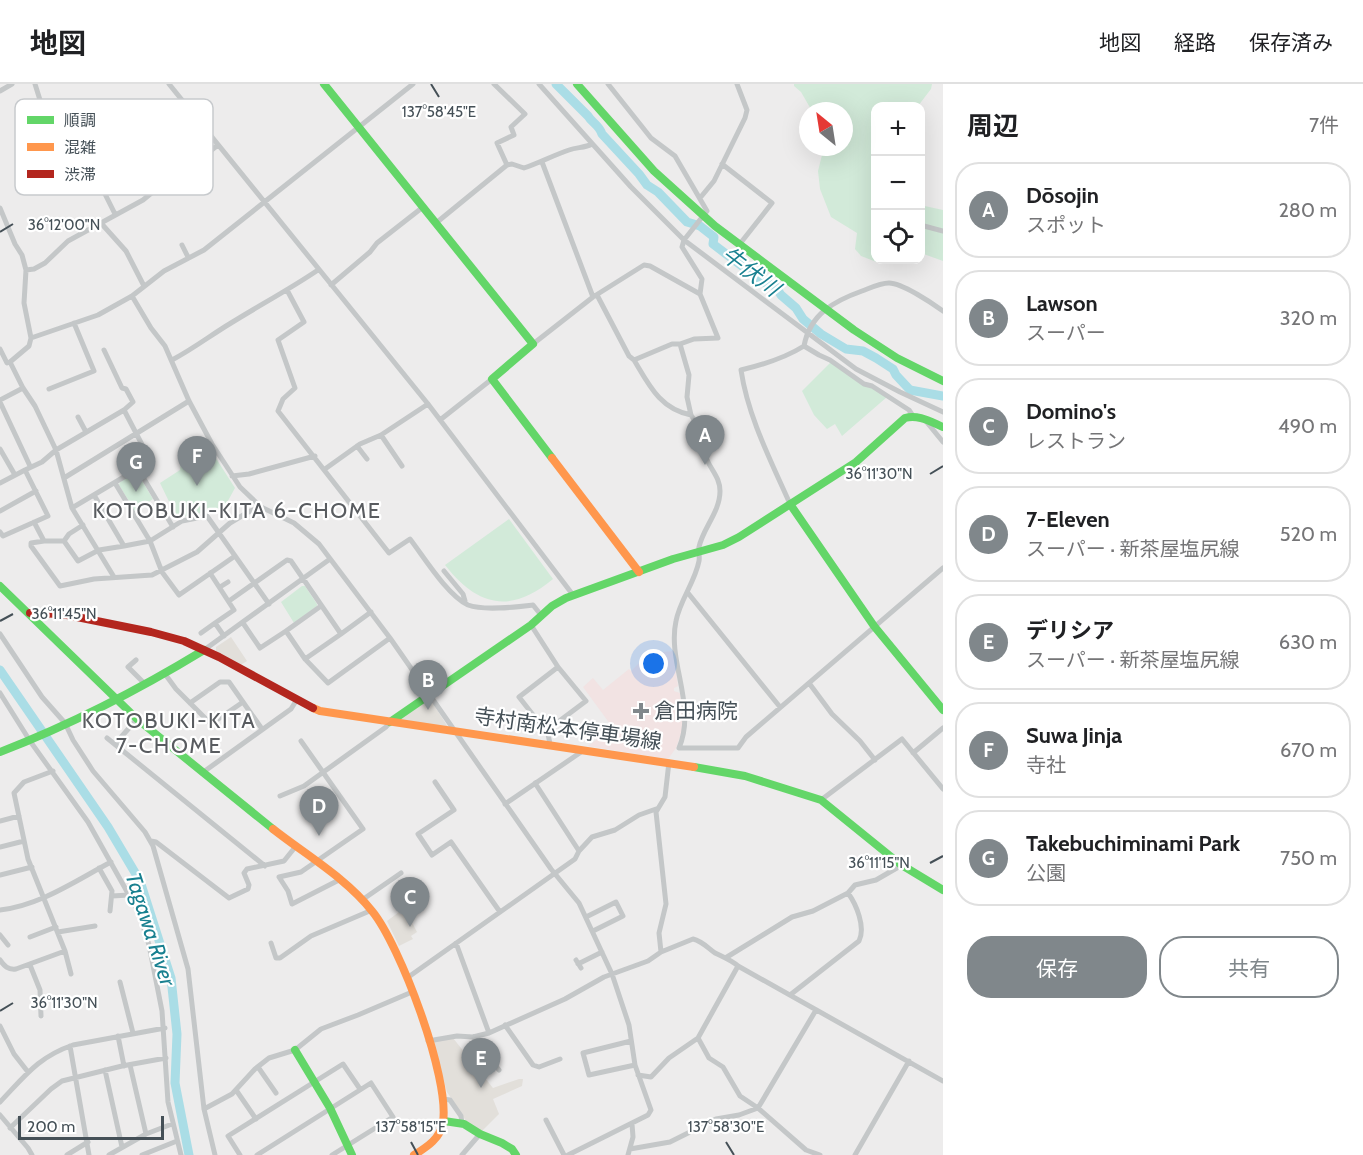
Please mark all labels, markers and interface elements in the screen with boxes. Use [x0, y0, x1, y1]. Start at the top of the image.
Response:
text: 地図 [30, 26, 86, 60]
text: 地図 [1099, 30, 1141, 55]
text: 経路 [1174, 30, 1216, 55]
text: 保存済み [1249, 30, 1333, 55]
legend [15, 99, 213, 195]
north arrow [799, 102, 853, 156]
map controls [871, 102, 925, 264]
button: + [871, 102, 925, 156]
text: 137°58'45"E [402, 103, 476, 121]
text: 周辺 [967, 110, 1019, 142]
text: 順調 [64, 111, 96, 130]
text: 7件 [1309, 113, 1339, 137]
text: 混雑 [64, 138, 96, 157]
button: − [871, 156, 925, 210]
text: 渋滞 [64, 165, 96, 184]
text: Dōsojin [1026, 182, 1099, 209]
text: A [982, 198, 995, 222]
text: 280 m [1278, 198, 1337, 222]
button: locate [871, 210, 925, 264]
text: スポット [1026, 213, 1106, 237]
text: 36°12'00"N [28, 216, 100, 234]
water label: 牛伏川 [716, 241, 787, 303]
text: Lawson [1026, 290, 1098, 317]
text: B [982, 306, 995, 330]
text: 320 m [1280, 306, 1337, 330]
text: スーパー [1026, 321, 1106, 345]
text: Domino's [1026, 398, 1116, 425]
text: C [982, 414, 995, 438]
text: 490 m [1278, 414, 1337, 438]
pin: A [686, 416, 724, 465]
text: レストラン [1026, 429, 1126, 453]
pin: F [178, 436, 216, 486]
pin: G [116, 442, 156, 492]
text: 36°11'30"N [845, 465, 913, 483]
district label: KOTOBUKI-KITA 6-CHOME [92, 497, 382, 524]
text: 7-Eleven [1026, 506, 1110, 533]
text: D [981, 522, 996, 546]
text: 520 m [1280, 522, 1337, 546]
text: スーパー · 新茶屋塩尻線 [1026, 537, 1240, 561]
text: 36°11'45"N [31, 605, 97, 623]
text: デリシア [1026, 617, 1114, 644]
text: E [983, 630, 994, 654]
text: 630 m [1279, 630, 1337, 654]
text: スーパー · 新茶屋塩尻線 [1026, 648, 1240, 672]
your location [639, 649, 668, 678]
pin: B [408, 660, 448, 710]
place label: 倉田病院 [654, 698, 738, 723]
marker: 倉田病院 [632, 702, 650, 720]
street label: 寺村南松本停車場線 [473, 703, 663, 754]
district label: KOTOBUKI-KITA 7-CHOME [82, 707, 256, 759]
text: Suwa Jinja [1026, 722, 1122, 749]
text: F [983, 738, 994, 762]
text: 670 m [1280, 738, 1337, 762]
text: 寺社 [1026, 753, 1066, 777]
pin: D [300, 786, 338, 836]
text: Takebuchiminami Park [1026, 830, 1240, 857]
text: G [982, 846, 995, 870]
text: 750 m [1280, 846, 1337, 870]
text: 36°11'15"N [848, 854, 910, 872]
text: 公園 [1026, 861, 1066, 885]
water label: Tagawa River [120, 869, 182, 990]
pin: C [390, 878, 430, 927]
button: 保存 [967, 936, 1147, 998]
button: 共有 [1159, 936, 1339, 998]
text: 36°11'30"N [30, 994, 98, 1012]
pin: E [462, 1038, 500, 1088]
scale bar [18, 1113, 164, 1140]
text: 200 m [27, 1117, 75, 1136]
text: 137°58'15"E [376, 1118, 446, 1136]
text: 137°58'30"E [688, 1118, 764, 1136]

